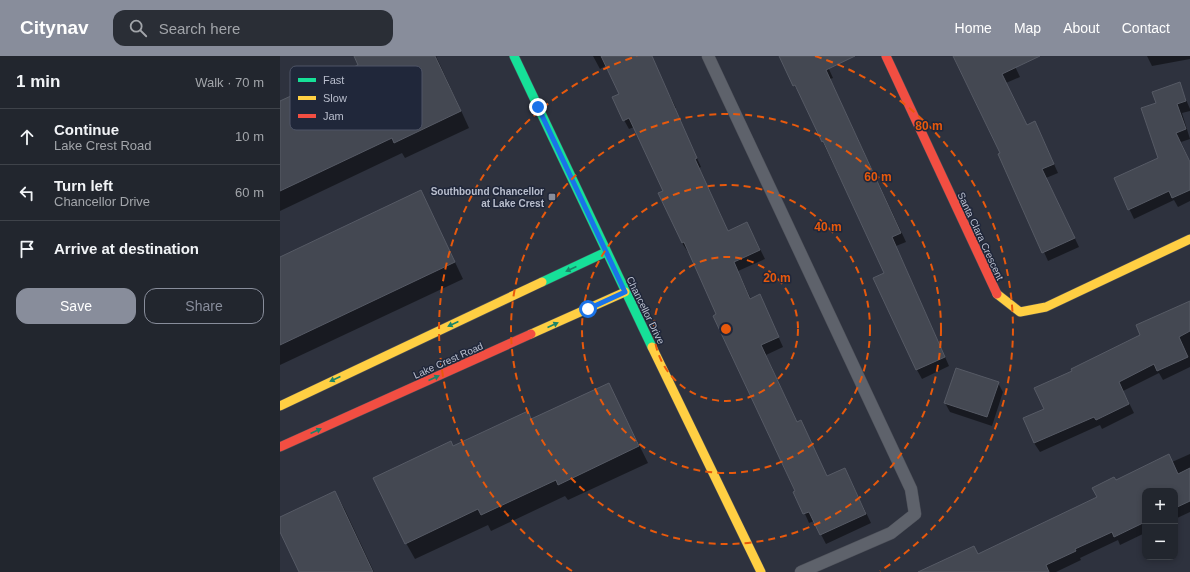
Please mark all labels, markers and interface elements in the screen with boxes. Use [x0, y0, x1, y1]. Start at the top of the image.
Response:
search box [113, 10, 393, 46]
text: Citynav [20, 17, 89, 38]
icon: search [127, 17, 149, 39]
text: Search here [159, 20, 240, 37]
text: Home [955, 20, 992, 36]
text: Map [1014, 20, 1041, 36]
text: About [1063, 20, 1100, 36]
text: Contact [1122, 20, 1170, 36]
legend [290, 66, 422, 130]
text: 1 min [16, 72, 60, 91]
text: Fast [323, 74, 344, 86]
text: Walk · 70 m [195, 75, 264, 90]
text: Slow [323, 92, 347, 104]
route end [529, 98, 547, 116]
text: Jam [323, 110, 344, 122]
text: 80 m [915, 119, 943, 133]
text: Continue [54, 121, 119, 138]
icon: ahead [16, 126, 38, 148]
text: 10 m [235, 129, 264, 144]
text: Lake Crest Road [54, 138, 152, 153]
text: 60 m [864, 170, 892, 184]
text: Turn left [54, 177, 113, 194]
icon: left [16, 182, 38, 204]
text: 60 m [235, 185, 264, 200]
place label: Southbound Chancellor at Lake Crest [431, 186, 545, 209]
street label: Santa Clara Crescent [955, 191, 1006, 282]
marker: Southbound Chancellor at Lake Crest [547, 192, 557, 202]
text: Chancellor Drive [54, 194, 150, 209]
text: 40 m [814, 220, 842, 234]
icon: arrive [16, 238, 38, 260]
text: Arrive at destination [54, 240, 199, 257]
one-way arrow [564, 266, 576, 272]
text: 20 m [763, 271, 791, 285]
street label: Chancellor Drive [624, 275, 667, 346]
button: Save [16, 288, 136, 324]
button: Share [144, 288, 264, 324]
route start [579, 300, 597, 318]
one-way arrow [447, 321, 459, 327]
one-way arrow [547, 322, 558, 328]
centre of rings [719, 322, 733, 336]
street label: Lake Crest Road [412, 340, 485, 381]
one-way arrow [429, 375, 440, 381]
one-way arrow [330, 376, 341, 382]
one-way arrow [310, 428, 321, 434]
map controls [1142, 488, 1178, 560]
button: + [1142, 488, 1178, 524]
button: − [1142, 524, 1178, 560]

